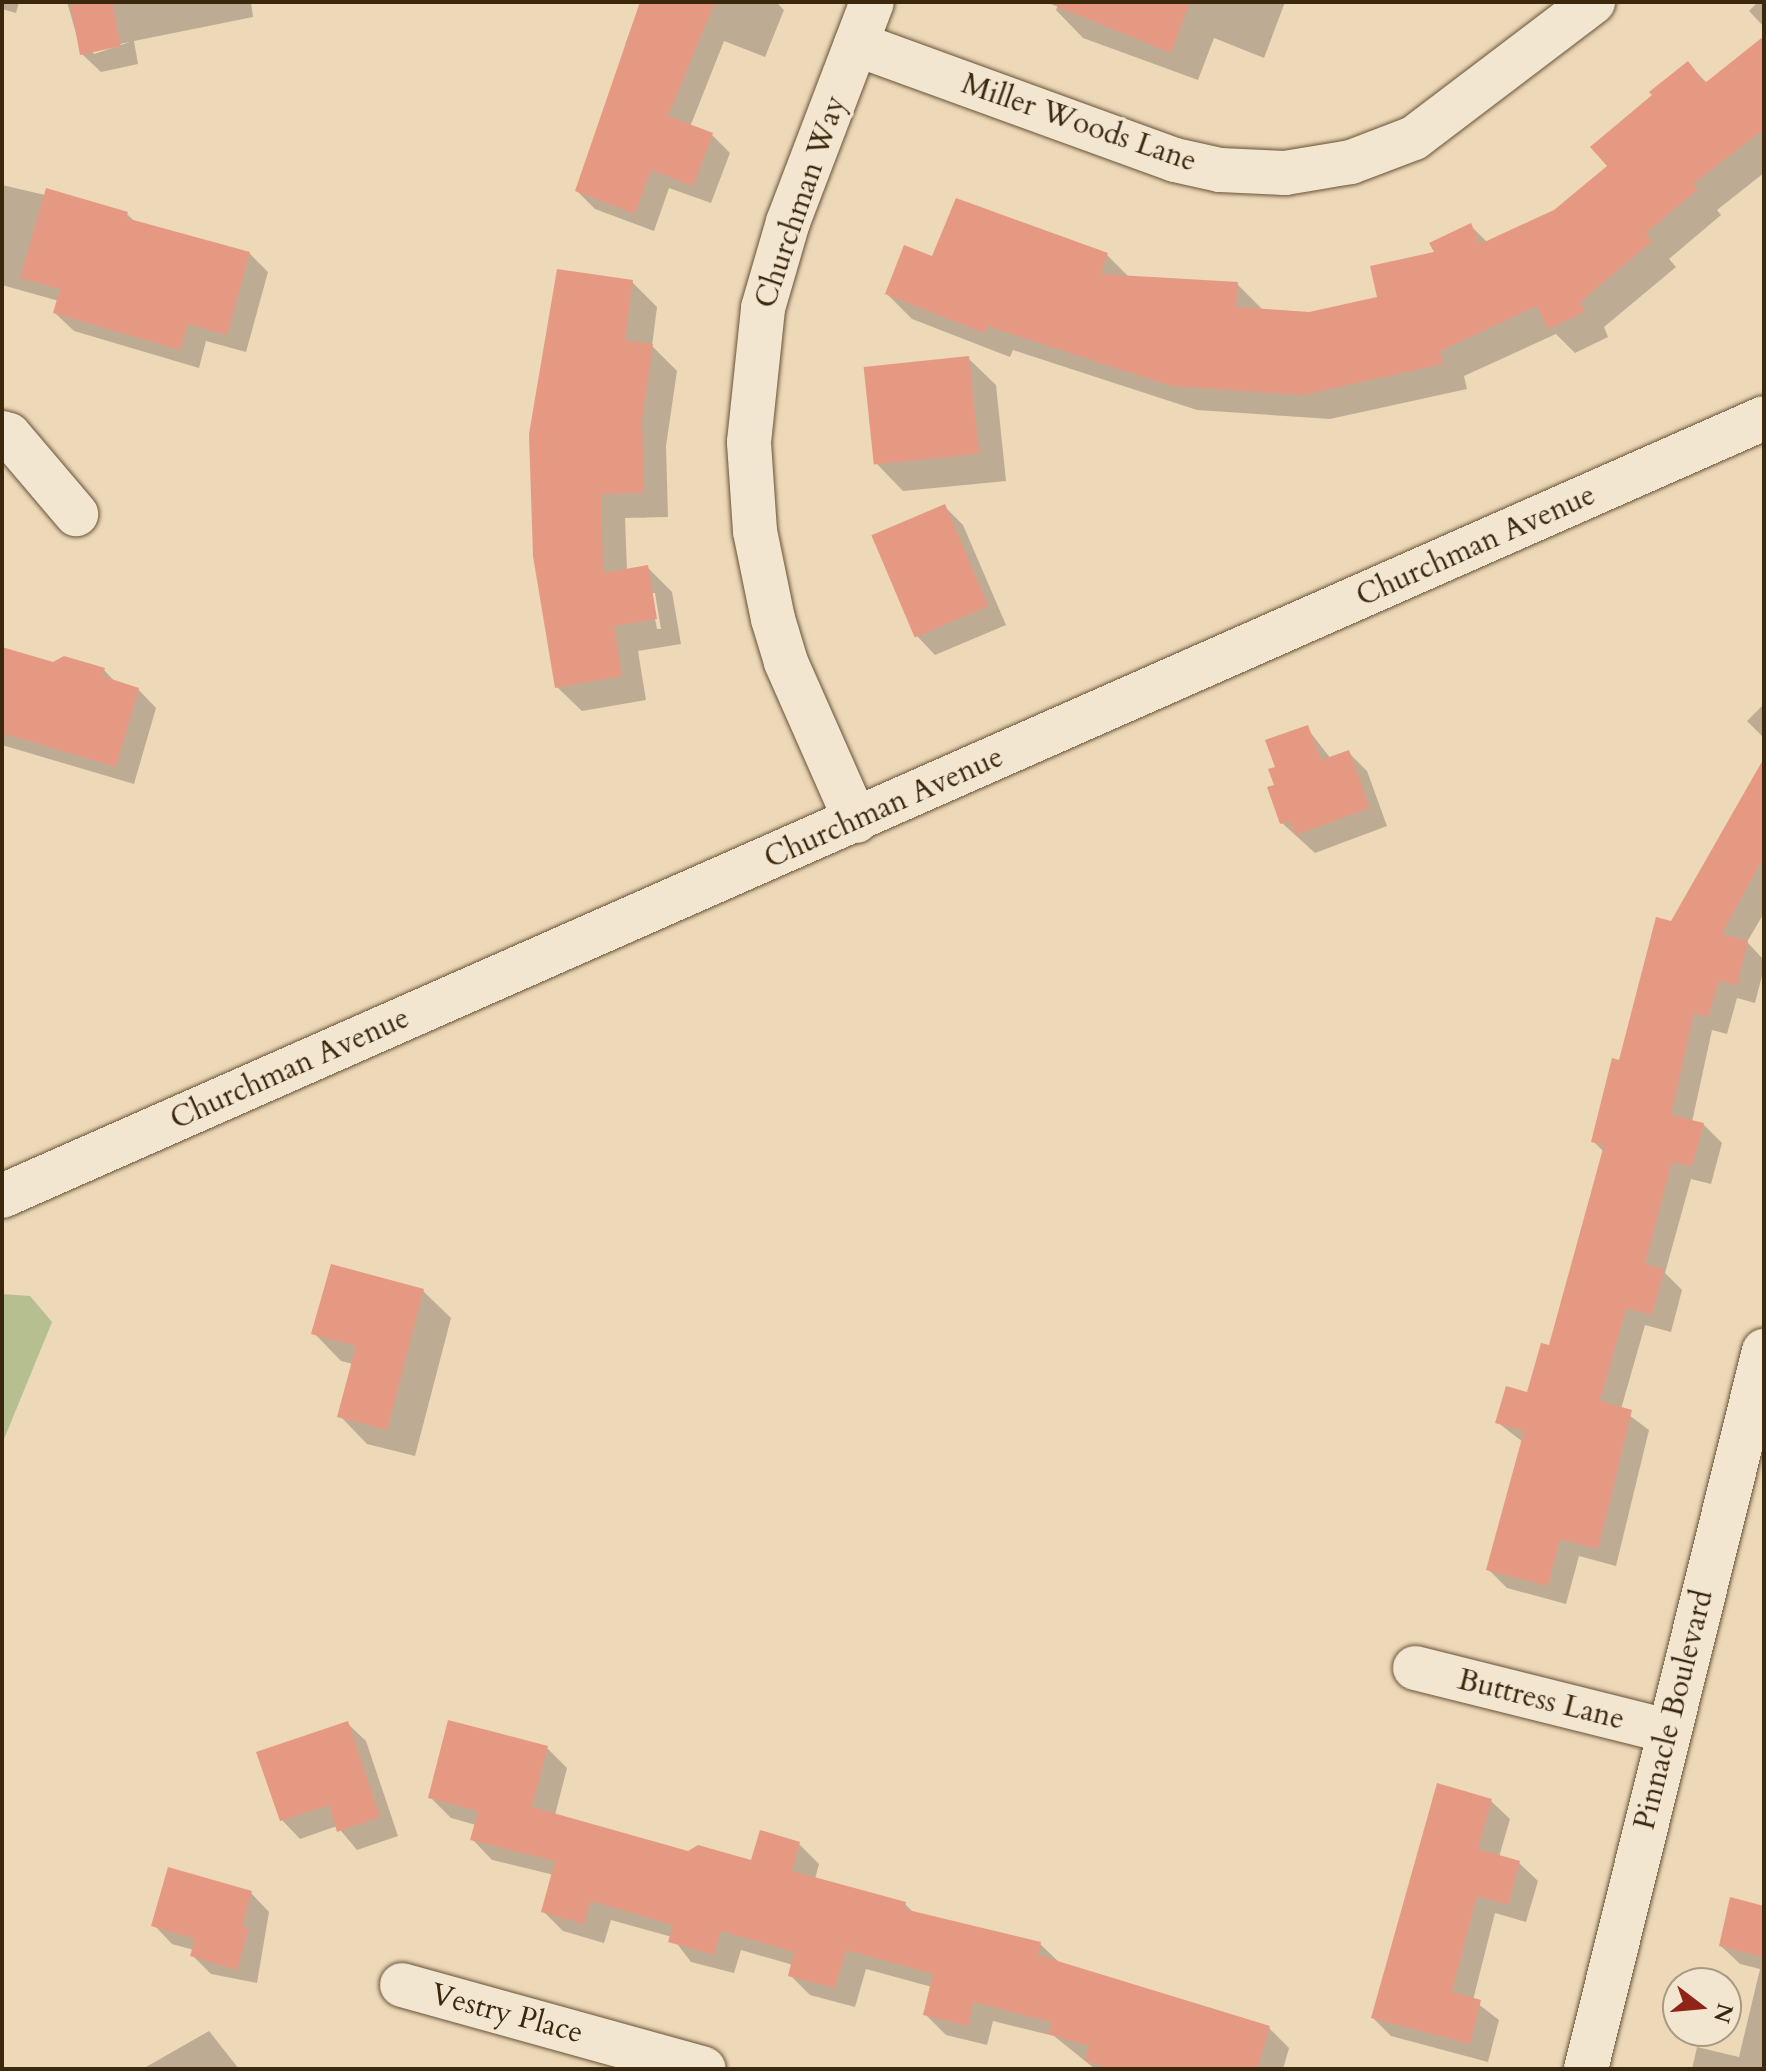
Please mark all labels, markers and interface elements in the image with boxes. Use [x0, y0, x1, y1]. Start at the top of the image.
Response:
street label: Miller Woods Lane [957, 66, 1201, 180]
street label: Churchman Way [748, 91, 854, 313]
street label: Churchman Avenue [1351, 477, 1601, 615]
street label: Churchman Avenue [759, 739, 1009, 877]
street label: Churchman Avenue [165, 1000, 415, 1138]
street label: Pinnacle Boulevard [1627, 1586, 1721, 1834]
street label: Buttress Lane [1454, 1662, 1628, 1738]
north arrow [1662, 1967, 1742, 2047]
street label: Vestry Place [427, 1976, 587, 2052]
text: N [1706, 2000, 1740, 2026]

